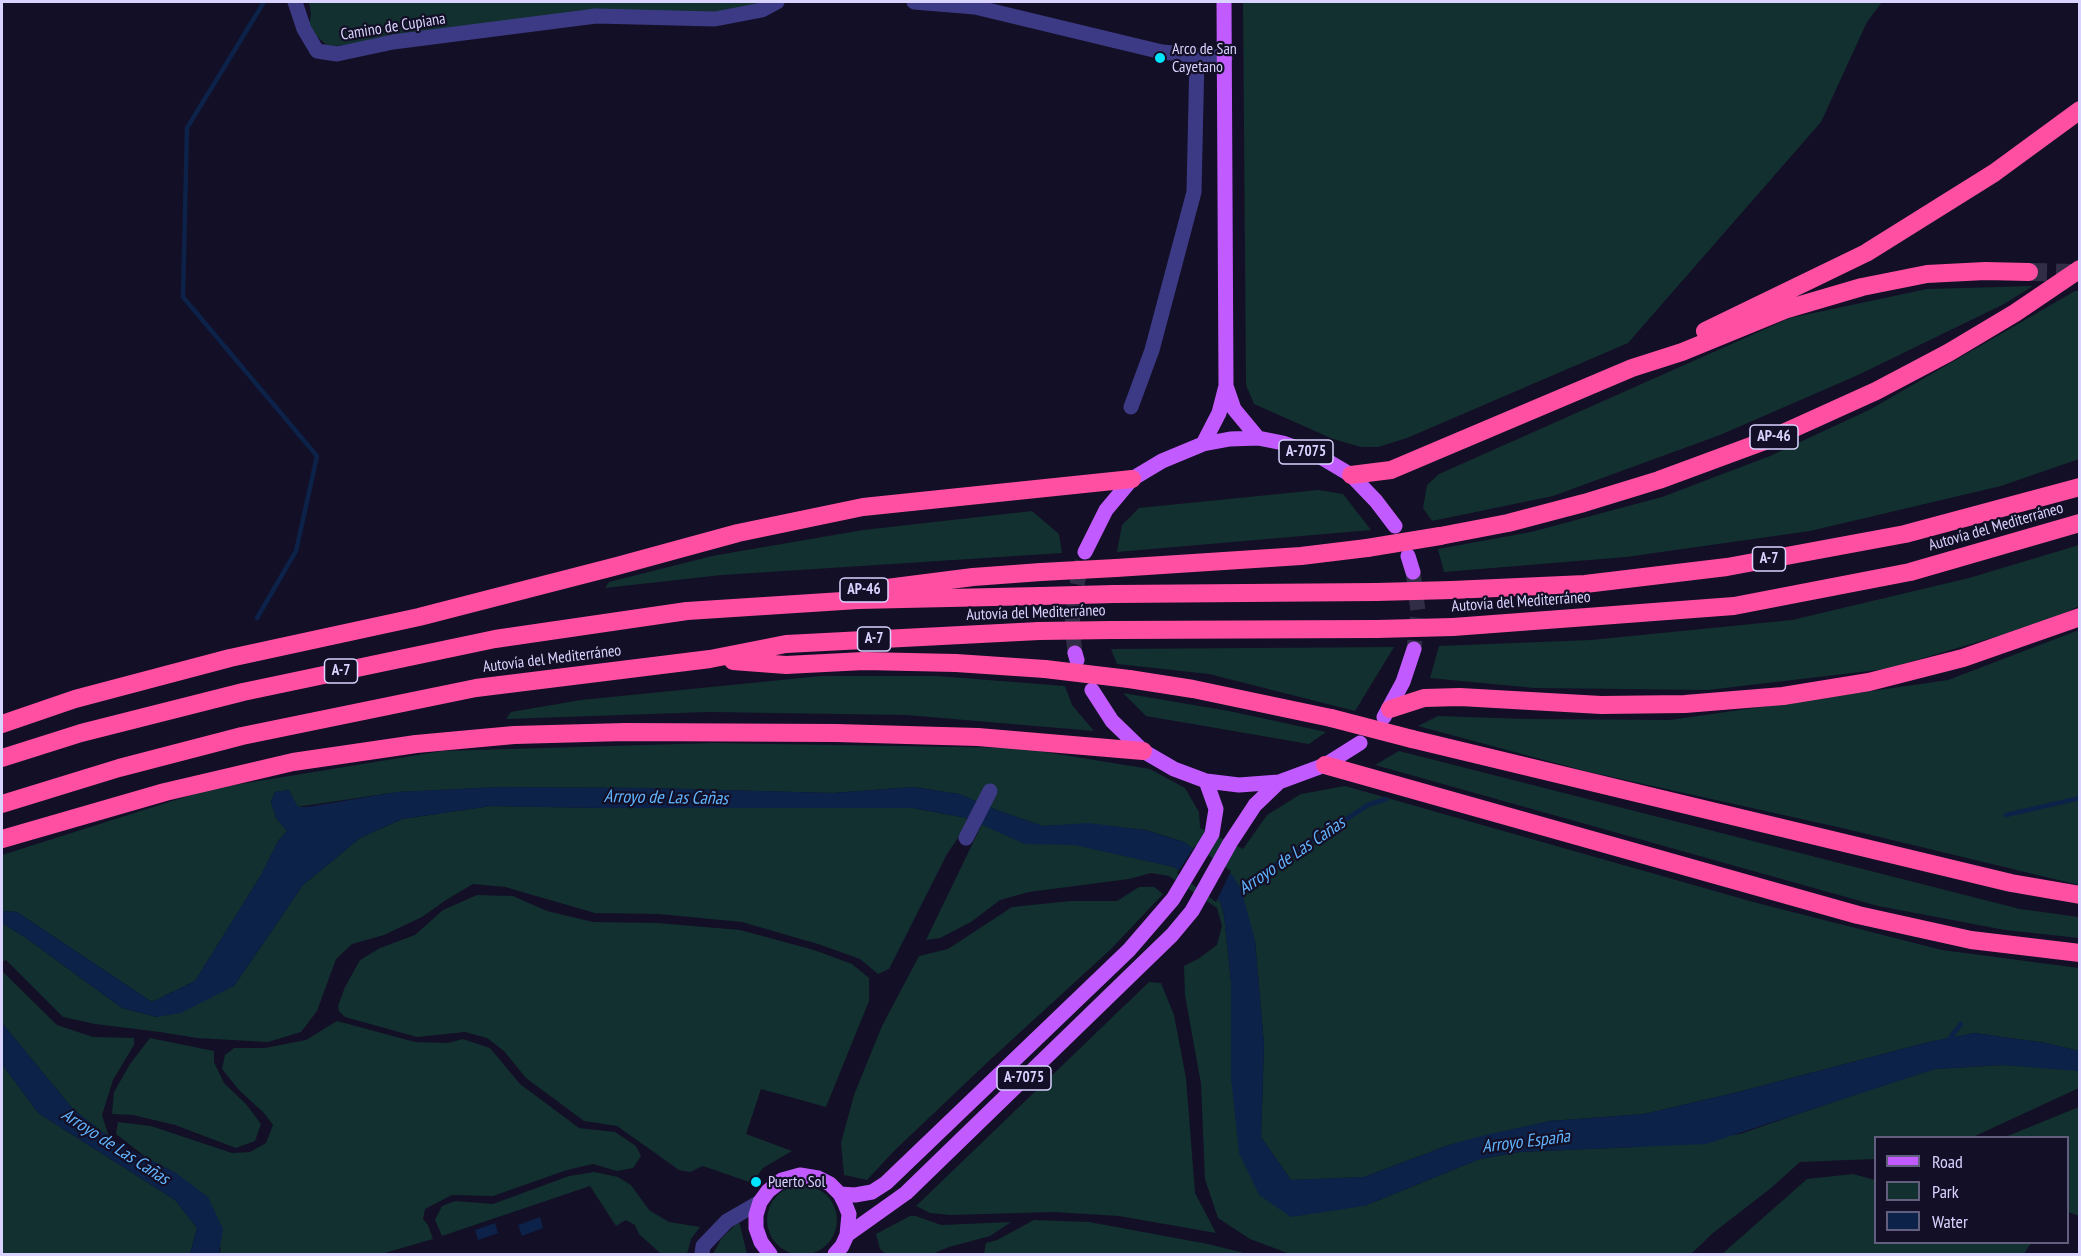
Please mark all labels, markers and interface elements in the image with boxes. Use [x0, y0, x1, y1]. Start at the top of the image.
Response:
street label: Camino de Cupiana [339, 9, 447, 45]
place label: Arco de San Cayetano [1172, 39, 1237, 77]
marker: Arco de San Cayetano [1153, 51, 1167, 65]
road number: AP-46 [1750, 425, 1798, 449]
road number: A-7075 [1279, 440, 1333, 464]
street label: Autovía del Mediterráneo [1926, 499, 2066, 555]
road number: A-7 [1752, 547, 1786, 571]
road number: AP-46 [840, 578, 888, 602]
street label: Autovía del Mediterráneo [1451, 588, 1591, 616]
street label: Autovía del Mediterráneo [966, 601, 1106, 625]
road number: A-7 [858, 627, 890, 651]
street label: Autovía del Mediterráneo [482, 641, 622, 677]
road number: A-7 [324, 659, 358, 683]
water label: Arroyo de Las Cañas [604, 786, 728, 810]
water label: Arroyo de Las Cañas [1235, 812, 1349, 900]
road number: A-7075 [997, 1066, 1051, 1090]
water label: Arroyo de Las Cañas [57, 1104, 173, 1190]
water label: Arroyo España [1481, 1126, 1571, 1158]
legend [1874, 1136, 2069, 1244]
text: Road [1932, 1150, 1963, 1173]
place label: Puerto Sol [768, 1172, 825, 1192]
marker: Puerto Sol [749, 1175, 763, 1189]
text: Park [1932, 1180, 1959, 1203]
text: Water [1932, 1210, 1968, 1233]

